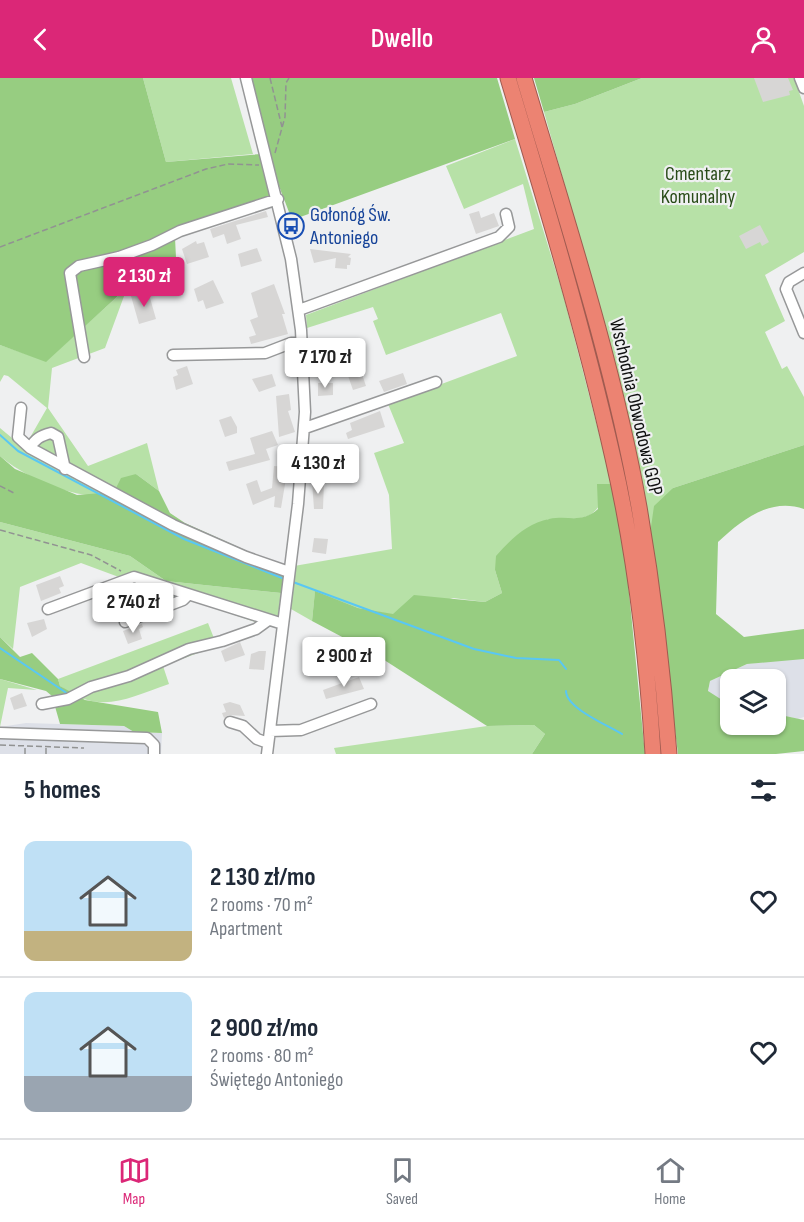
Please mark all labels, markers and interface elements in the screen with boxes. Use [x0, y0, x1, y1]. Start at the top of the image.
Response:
icon: back [24, 23, 57, 56]
text: Dwello [371, 23, 433, 55]
icon: person [747, 23, 780, 56]
park label: Cmentarz Komunalny [661, 162, 735, 209]
place label: Gołonóg Św. Antoniego [309, 203, 391, 250]
bus stop icon: Gołonóg Św. Antoniego [276, 211, 306, 241]
pin: 2 130 zł [82, 257, 206, 308]
text: 2 130 zł [117, 264, 171, 288]
street label: Wschodnia Obwodowa GOP [604, 317, 668, 498]
pin: 7 170 zł [263, 338, 387, 389]
text: 7 170 zł [299, 345, 351, 369]
pin: 4 130 zł [256, 444, 380, 495]
text: 4 130 zł [291, 451, 345, 475]
pin: 2 740 zł [71, 583, 195, 634]
text: 2 740 zł [106, 590, 160, 614]
pin: 2 900 zł [282, 637, 406, 688]
text: 2 900 zł [316, 644, 372, 668]
map controls [720, 669, 786, 735]
button: layers [720, 669, 786, 735]
icon: filters [747, 774, 780, 807]
text: 5 homes [24, 775, 101, 806]
text: 2 130 zł/mo [210, 862, 315, 893]
icon: home [72, 865, 144, 937]
icon: heart [747, 885, 780, 918]
text: 2 rooms · 70 m² [210, 893, 313, 917]
text: Apartment [210, 917, 283, 941]
text: 2 900 zł/mo [210, 1013, 318, 1044]
icon: home [72, 1016, 144, 1088]
icon: heart [747, 1036, 780, 1069]
text: 2 rooms · 80 m² [210, 1044, 314, 1068]
text: Świętego Antoniego [210, 1068, 343, 1092]
tab: Map [118, 1154, 151, 1209]
tab: Saved [386, 1154, 419, 1209]
tab: Home [654, 1154, 687, 1209]

